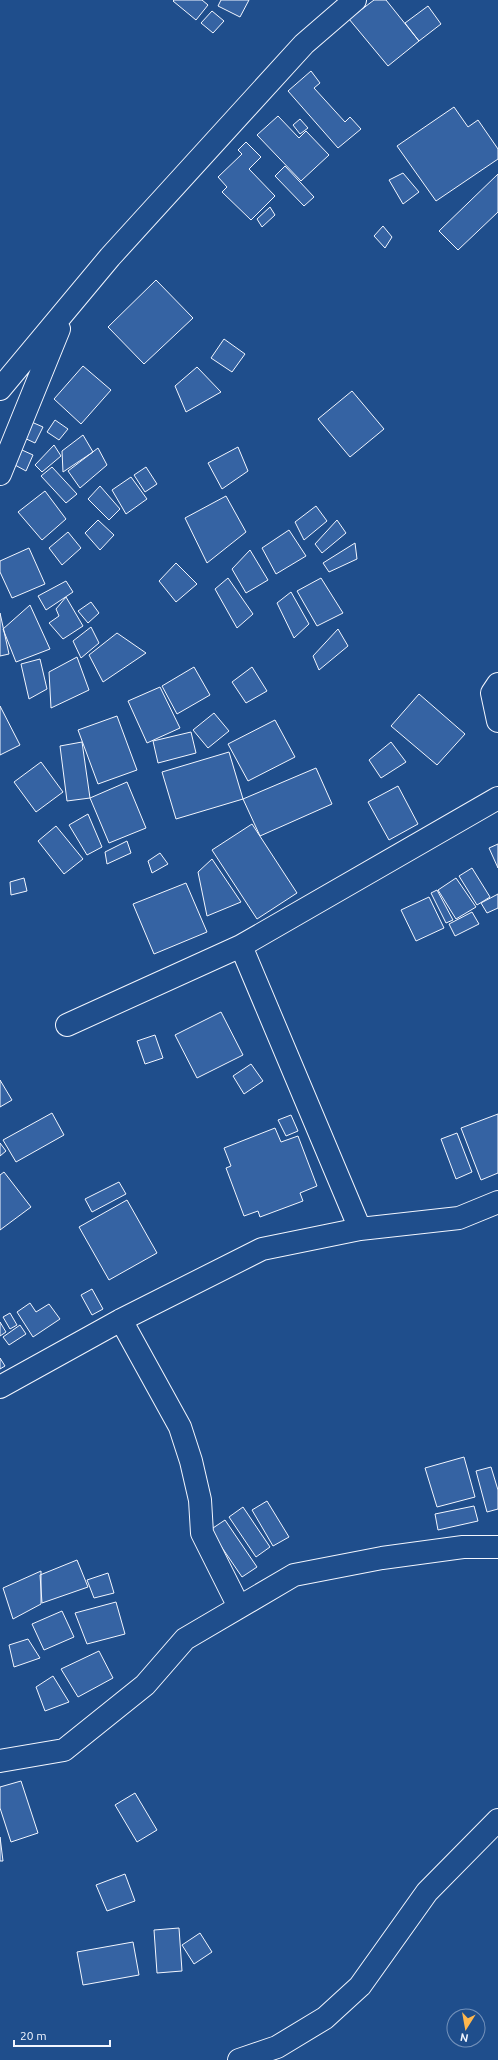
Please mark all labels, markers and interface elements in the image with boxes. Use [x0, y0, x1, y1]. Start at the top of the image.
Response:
north arrow [446, 2008, 486, 2048]
scale bar [14, 2022, 110, 2048]
text: 20 m [20, 2029, 47, 2042]
text: N [459, 2031, 469, 2044]

